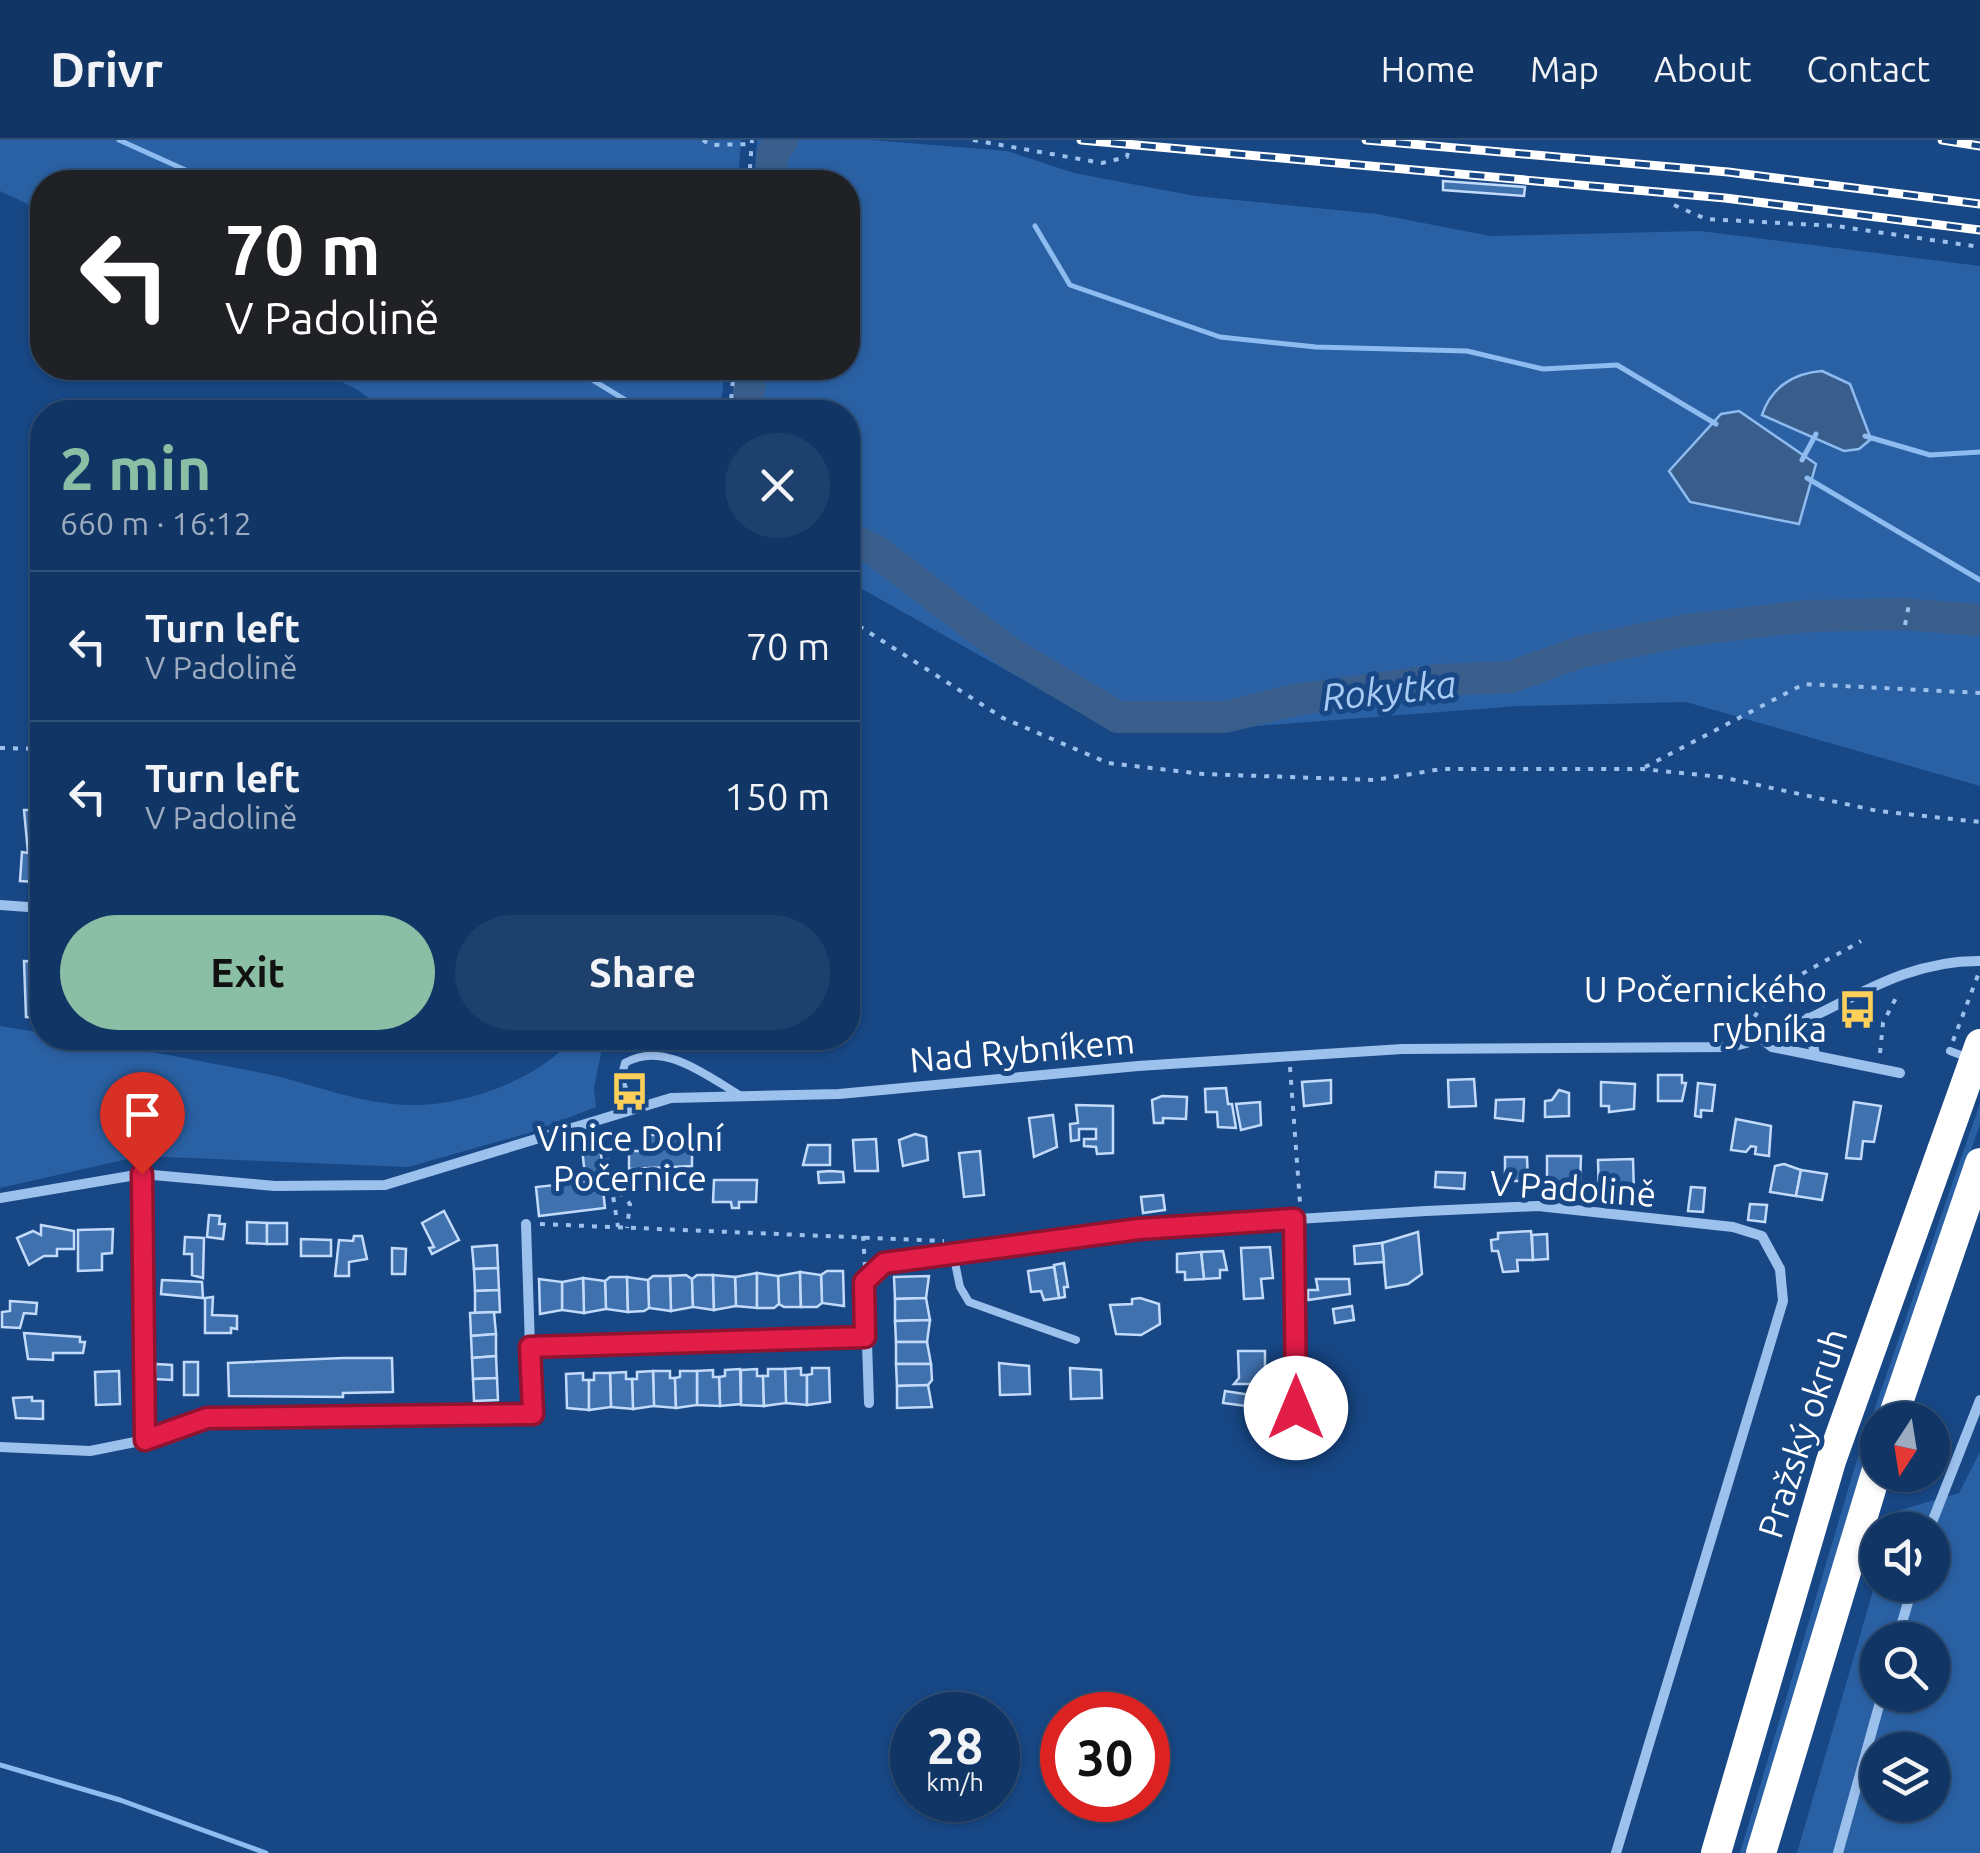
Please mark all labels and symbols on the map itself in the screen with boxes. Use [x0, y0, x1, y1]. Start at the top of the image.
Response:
water label: Rokytka [1320, 662, 1458, 718]
place label: U Počernického rybníka [1584, 969, 1827, 1049]
bus stop icon: U Počernického rybníka [1836, 988, 1878, 1030]
street label: Nad Rybníkem [908, 1020, 1136, 1080]
bus stop icon: Vinice Dolní Počernice [609, 1070, 651, 1112]
pin [100, 1072, 185, 1175]
place label: Vinice Dolní Počernice [537, 1118, 725, 1198]
street label: V Padolině [1488, 1162, 1658, 1214]
street label: Pražský okruh [1749, 1323, 1855, 1543]
position arrow [1244, 1356, 1348, 1460]
north arrow [1860, 1402, 1950, 1492]
speed limit sign: 30 [1040, 1692, 1170, 1822]

